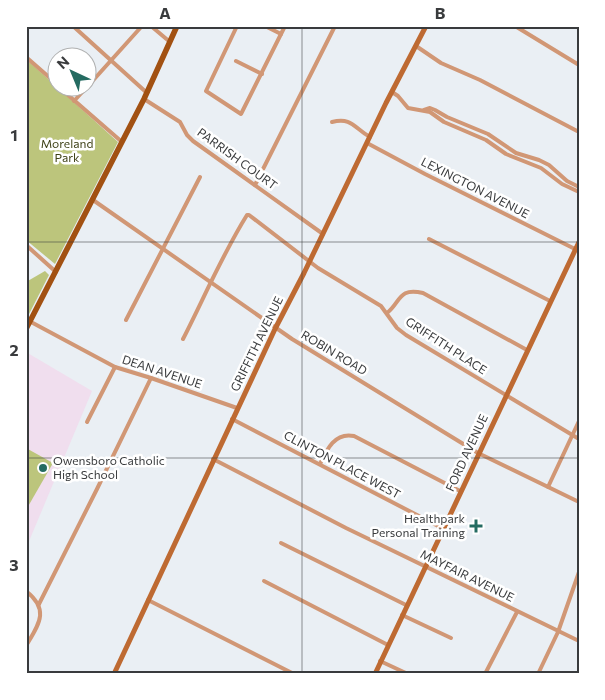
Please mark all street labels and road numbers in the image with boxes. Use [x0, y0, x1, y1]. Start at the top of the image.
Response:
street label: PARRISH COURT [195, 125, 280, 192]
street label: LEXINGTON AVENUE [419, 154, 532, 220]
street label: GRIFFITH AVENUE [227, 294, 285, 393]
street label: GRIFFITH PLACE [403, 314, 490, 377]
street label: ROBIN ROAD [299, 327, 370, 377]
street label: DEAN AVENUE [121, 352, 204, 391]
street label: FORD AVENUE [442, 412, 490, 493]
street label: CLINTON PLACE WEST [282, 427, 403, 501]
street label: MAYFAIR AVENUE [418, 546, 517, 604]

